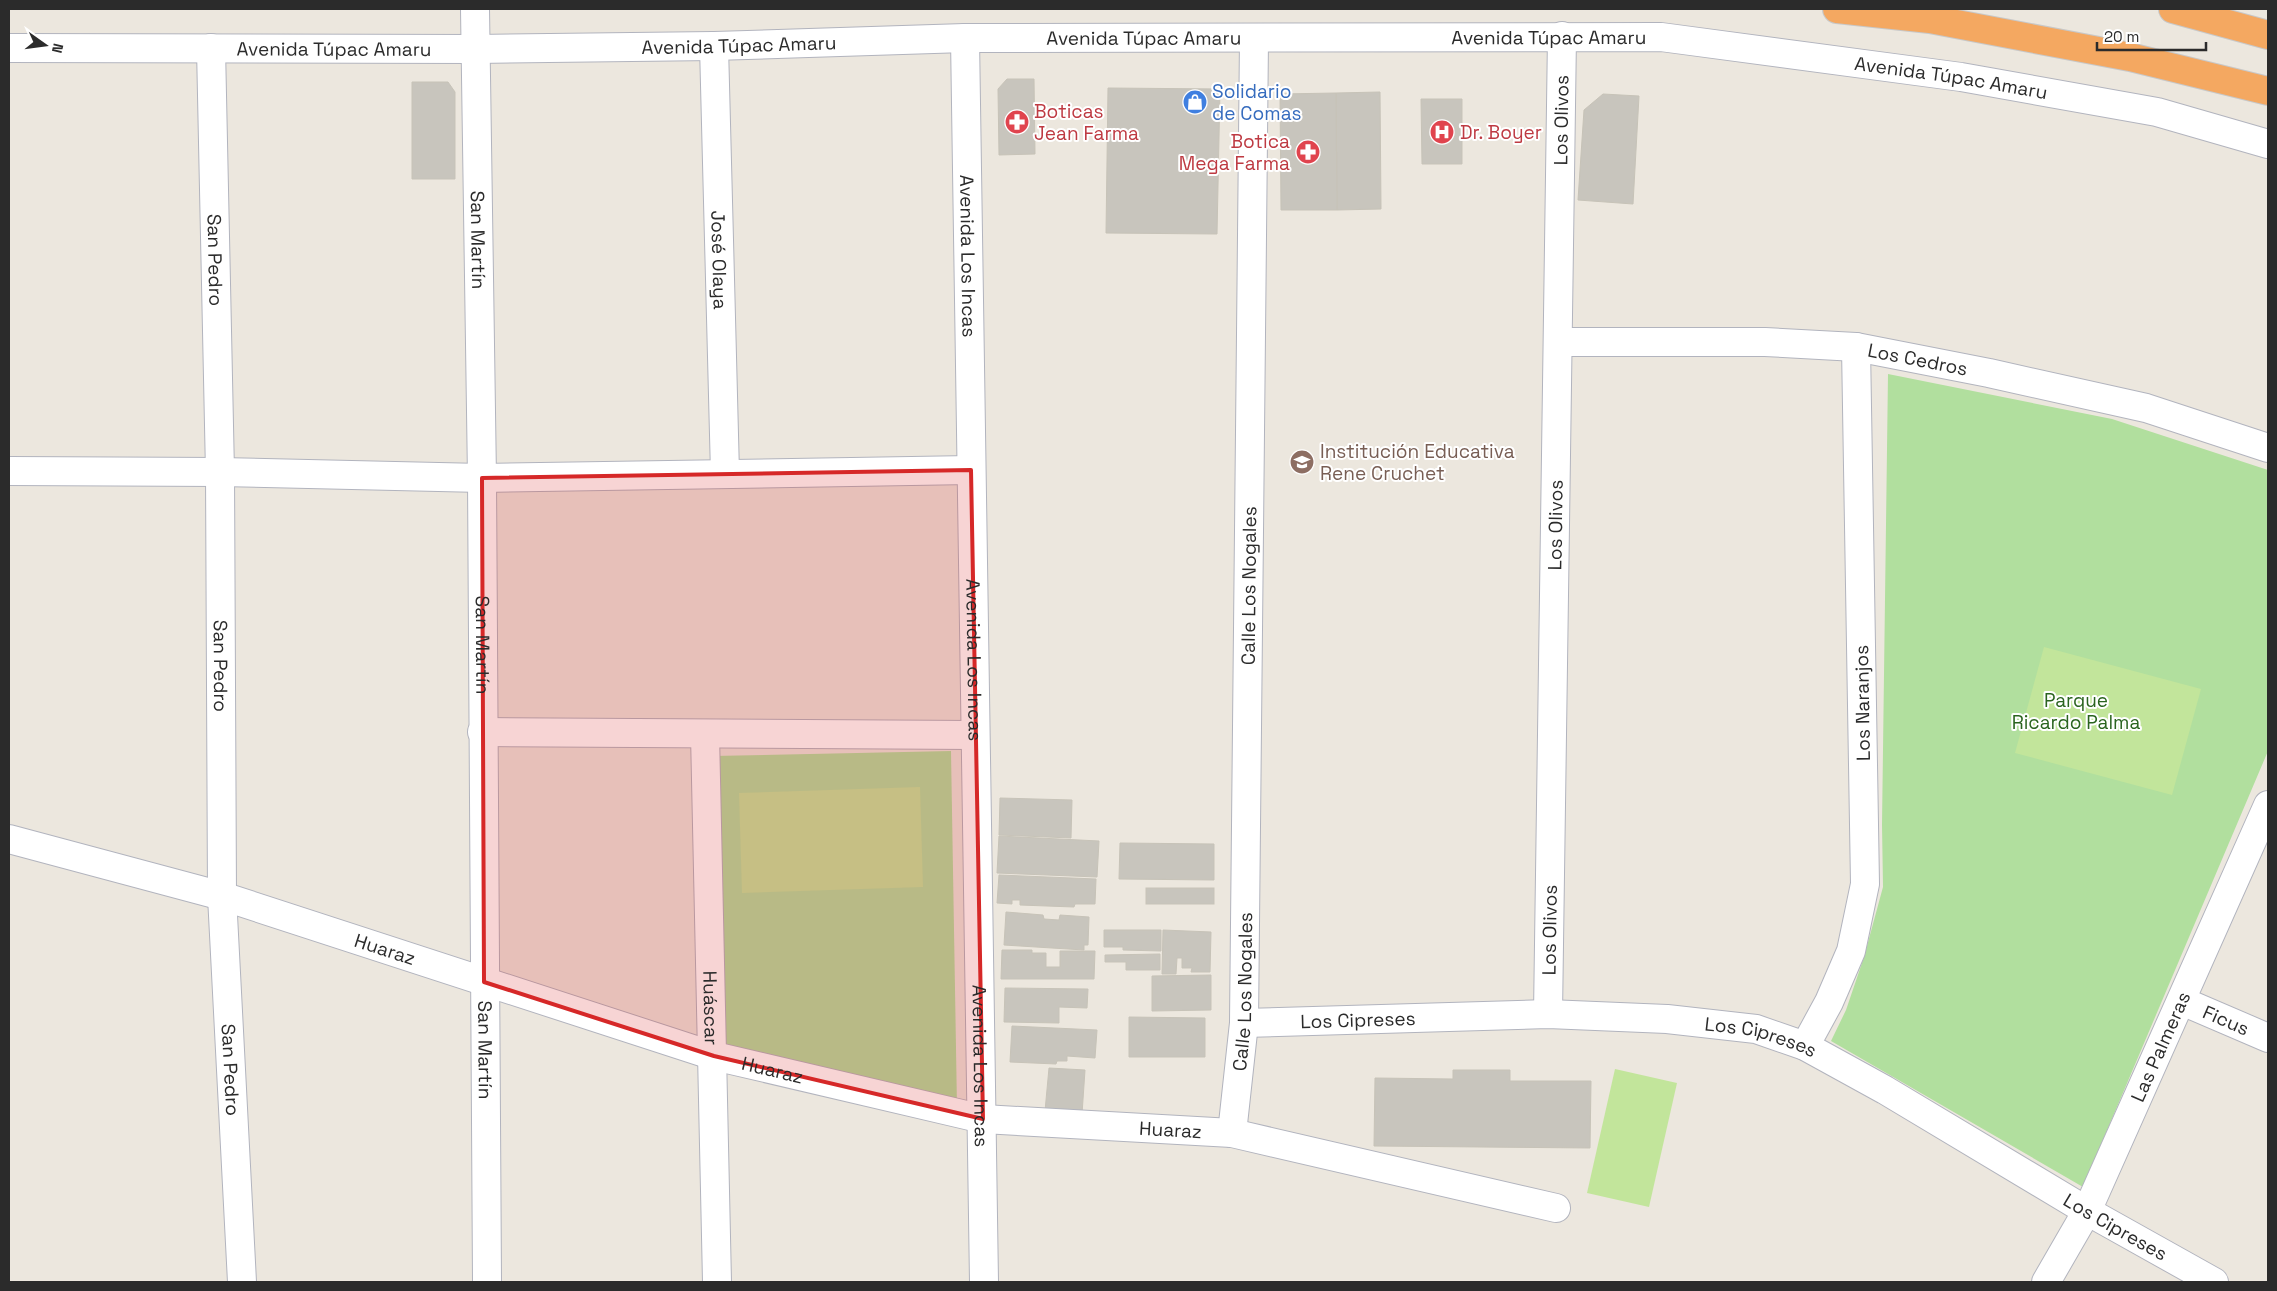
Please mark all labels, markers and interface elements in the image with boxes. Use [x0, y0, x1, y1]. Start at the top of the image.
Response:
north arrow [20, 20, 70, 70]
scale bar [2097, 20, 2206, 52]
street label: Avenida Túpac Amaru [1451, 25, 1646, 50]
street label: Avenida Túpac Amaru [1046, 26, 1241, 51]
text: 20 m [2104, 27, 2139, 46]
street label: Avenida Túpac Amaru [641, 30, 837, 60]
street label: Avenida Túpac Amaru [236, 36, 432, 62]
text: N [48, 41, 67, 55]
street label: Avenida Túpac Amaru [1853, 51, 2049, 105]
street label: Los Olivos [1548, 75, 1574, 166]
place label: Solidario de Comas [1212, 79, 1302, 126]
shop icon: Solidario de Comas [1182, 89, 1208, 115]
place label: Boticas Jean Farma [1034, 99, 1139, 146]
pharmacy icon: Boticas Jean Farma [1004, 109, 1030, 135]
hospital icon: Dr. Boyer [1429, 119, 1455, 145]
place label: Dr. Boyer [1460, 120, 1542, 145]
place label: Botica Mega Farma [1179, 129, 1290, 176]
pharmacy icon: Botica Mega Farma [1295, 139, 1321, 165]
street label: Avenida Los Incas [954, 174, 982, 337]
street label: San Martín [465, 190, 491, 290]
street label: José Olaya [705, 210, 733, 310]
street label: San Pedro [202, 214, 228, 306]
street label: Los Cedros [1866, 338, 1970, 382]
place label: Institución Educativa Rene Cruchet [1320, 439, 1515, 486]
school or university icon: Institución Educativa Rene Cruchet [1289, 449, 1315, 475]
street label: Los Olivos [1542, 480, 1569, 571]
street label: Calle Los Nogales [1236, 506, 1262, 665]
street label: Avenida Los Incas [960, 578, 988, 741]
street label: San Martín [470, 595, 495, 694]
street label: San Pedro [208, 620, 233, 712]
street label: Los Naranjos [1849, 645, 1876, 761]
park label: Parque Ricardo Palma [2012, 688, 2140, 735]
street label: Los Olivos [1537, 885, 1563, 976]
street label: Calle Los Nogales [1227, 912, 1258, 1072]
street label: Huaraz [351, 928, 419, 971]
street label: Huáscar [697, 970, 724, 1045]
street label: Avenida Los Incas [966, 984, 994, 1147]
street label: Las Palmeras [2125, 988, 2196, 1106]
street label: Ficus [2199, 999, 2253, 1041]
street label: San Martín [472, 1000, 498, 1099]
street label: Los Cipreses [1300, 1006, 1416, 1034]
street label: Los Cipreses [1703, 1011, 1821, 1063]
street label: San Pedro [216, 1023, 245, 1116]
street label: Huaraz [739, 1051, 806, 1090]
street label: Huaraz [1139, 1116, 1203, 1144]
street label: Los Cipreses [2059, 1188, 2172, 1266]

